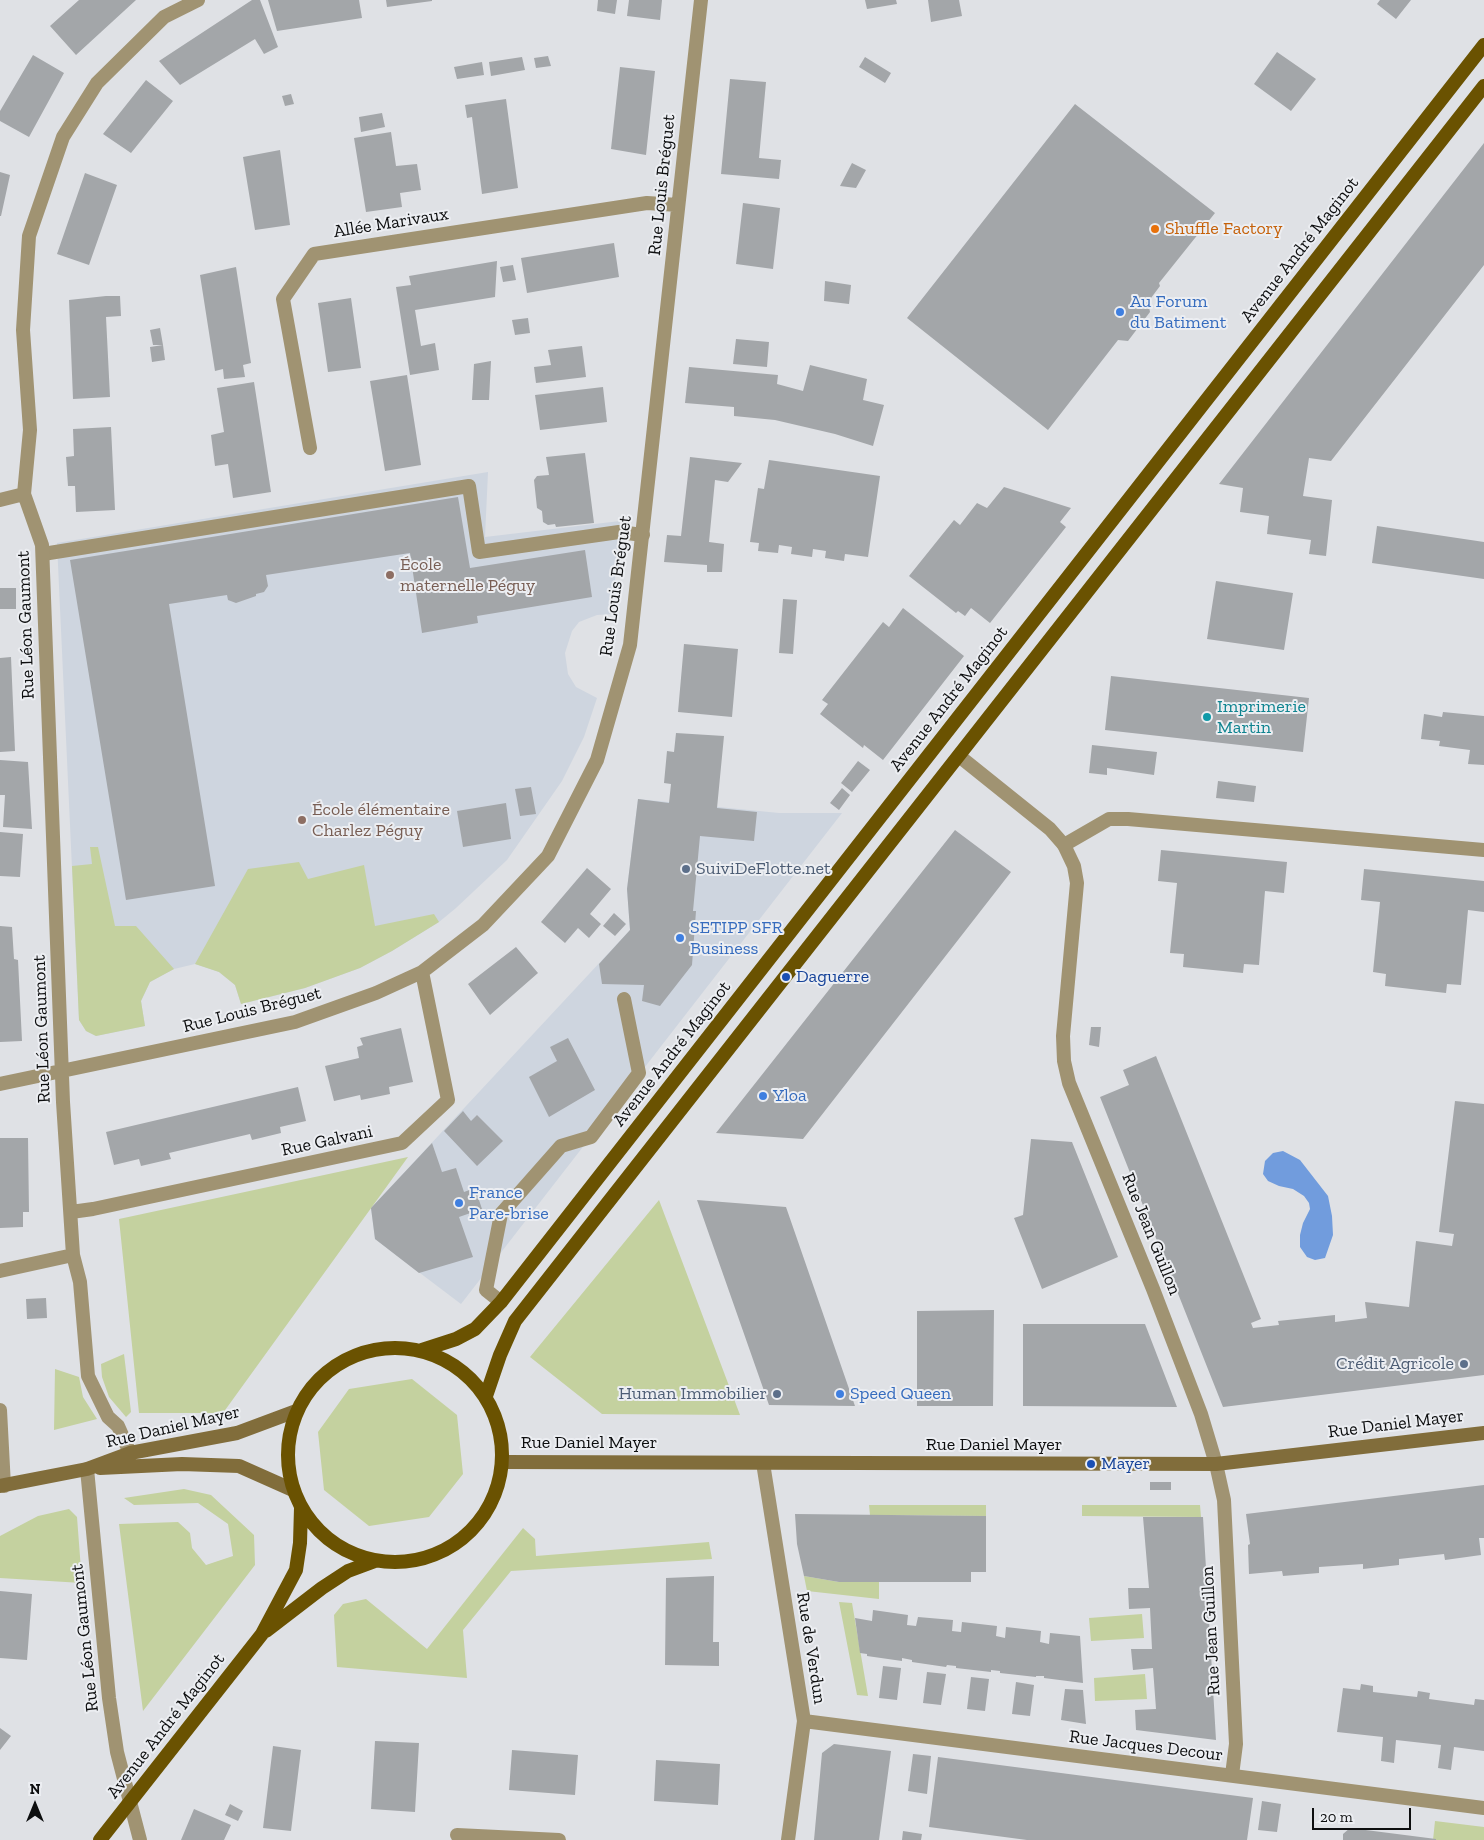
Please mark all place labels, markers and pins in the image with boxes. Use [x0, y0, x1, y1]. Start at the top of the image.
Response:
place label: Shuffle Factory [1165, 218, 1282, 240]
marker: Shuffle Factory [1149, 223, 1161, 235]
place label: Au Forum du Batiment [1130, 291, 1226, 334]
marker: Au Forum du Batiment [1114, 306, 1126, 318]
place label: École maternelle Péguy [400, 554, 535, 596]
marker: École maternelle Péguy [384, 569, 396, 581]
place label: Imprimerie Martin [1217, 696, 1306, 739]
marker: Imprimerie Martin [1201, 711, 1213, 723]
place label: École élémentaire Charlez Péguy [312, 799, 450, 842]
marker: École élémentaire Charlez Péguy [296, 814, 308, 826]
place label: SuiviDeFlotte.net [696, 858, 831, 880]
marker: SuiviDeFlotte.net [680, 863, 692, 875]
place label: SETIPP SFR Business [690, 917, 783, 960]
marker: SETIPP SFR Business [674, 932, 686, 944]
place label: Daguerre [796, 966, 869, 988]
marker: Daguerre [780, 971, 792, 983]
place label: Yloa [773, 1085, 807, 1107]
marker: Yloa [757, 1090, 769, 1102]
place label: France Pare-brise [469, 1182, 549, 1224]
marker: France Pare-brise [453, 1197, 465, 1209]
place label: Crédit Agricole [1336, 1353, 1454, 1375]
marker: Crédit Agricole [1458, 1358, 1470, 1370]
place label: Human Immobilier [618, 1383, 767, 1405]
place label: Speed Queen [850, 1383, 951, 1405]
marker: Human Immobilier [771, 1388, 783, 1400]
marker: Speed Queen [834, 1388, 846, 1400]
place label: Mayer [1101, 1453, 1150, 1475]
marker: Mayer [1085, 1458, 1097, 1470]

